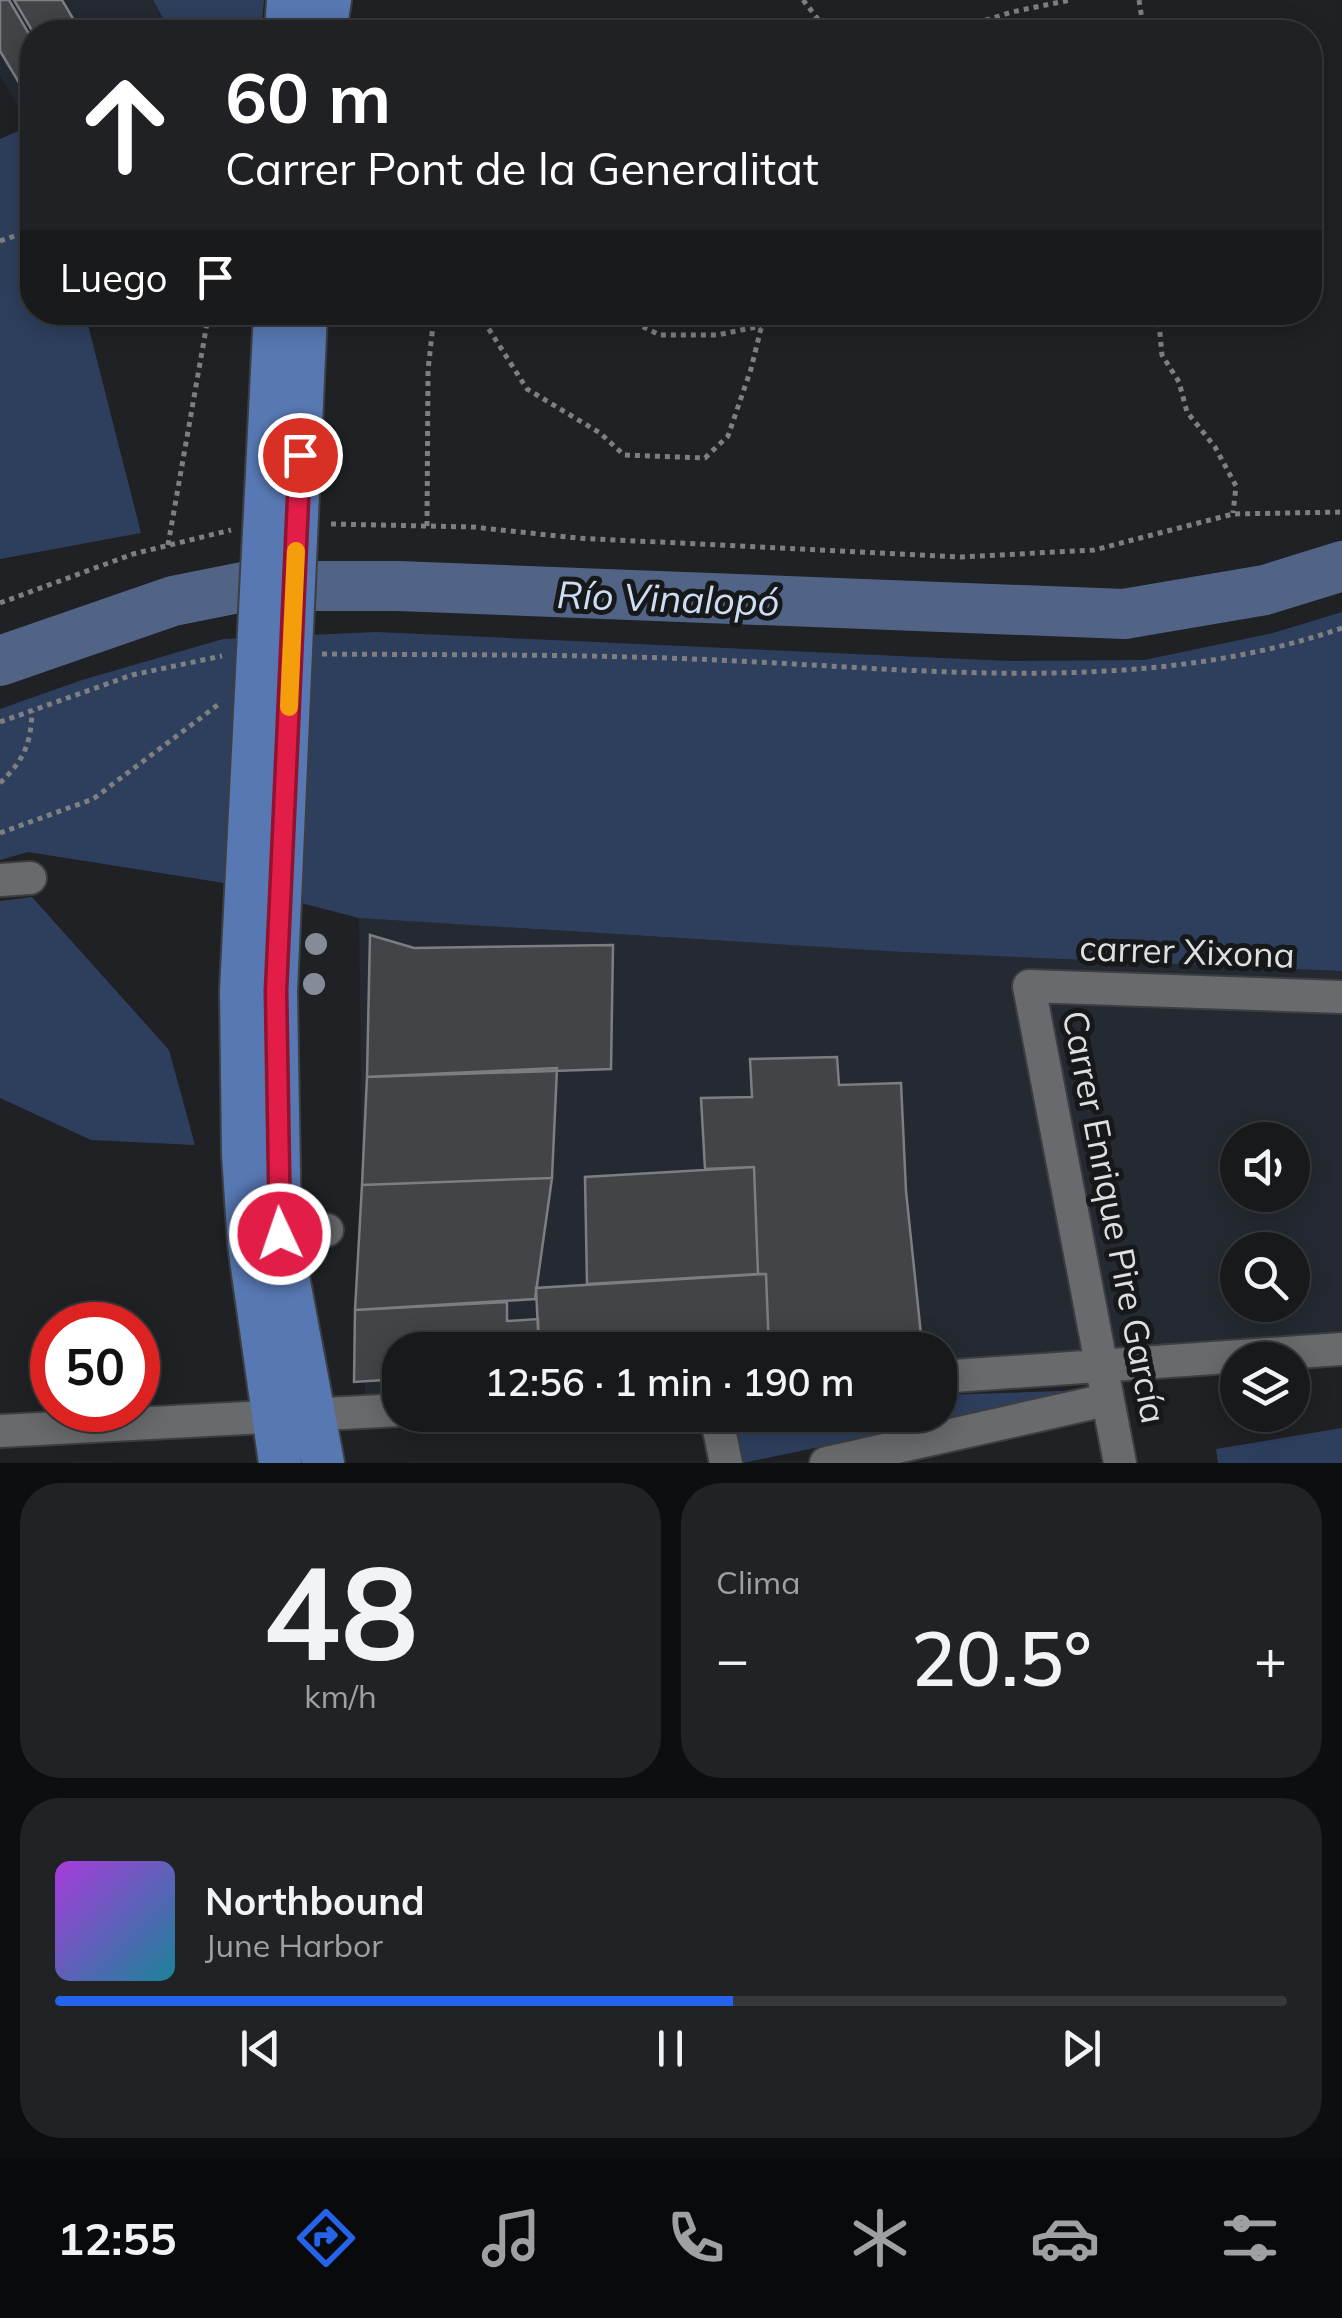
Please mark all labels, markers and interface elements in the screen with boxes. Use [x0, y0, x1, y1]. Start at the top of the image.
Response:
text: 60 m [225, 53, 391, 141]
icon: ahead [60, 60, 190, 190]
text: Carrer Pont de la Generalitat [225, 140, 819, 196]
icon: arrive [188, 250, 243, 305]
text: Luego [60, 254, 168, 302]
pin [258, 413, 343, 498]
icon: arrive [273, 428, 328, 483]
water label: Río Vinalopó [556, 570, 780, 626]
street label: carrer Xixona [1079, 925, 1295, 977]
street label: Carrer Enrique Pire García [1053, 1007, 1177, 1427]
map controls [1220, 1122, 1310, 1432]
button: sound [1220, 1122, 1310, 1212]
position arrow [228, 1182, 332, 1286]
button: search [1220, 1232, 1310, 1322]
speed limit sign: 50 [30, 1302, 160, 1432]
button: layers [1220, 1342, 1310, 1432]
text: 12:56 · 1 min · 190 m [484, 1358, 855, 1406]
text: 48 [262, 1529, 419, 1693]
text: Clima [716, 1562, 800, 1602]
text: 20.5° [911, 1611, 1092, 1705]
text: − [716, 1624, 749, 1693]
text: + [1254, 1624, 1287, 1693]
text: km/h [304, 1676, 377, 1716]
text: Northbound [205, 1877, 425, 1925]
text: June Harbor [205, 1925, 383, 1965]
icon: previous [233, 2021, 288, 2076]
icon: pause [643, 2021, 698, 2076]
icon: next [1054, 2021, 1109, 2076]
icon: directions [291, 2203, 361, 2273]
icon: music [476, 2203, 546, 2273]
icon: phone [661, 2203, 731, 2273]
icon: climate [845, 2203, 915, 2273]
icon: car [1030, 2203, 1100, 2273]
icon: filters [1215, 2203, 1285, 2273]
text: 12:55 [57, 2210, 177, 2266]

